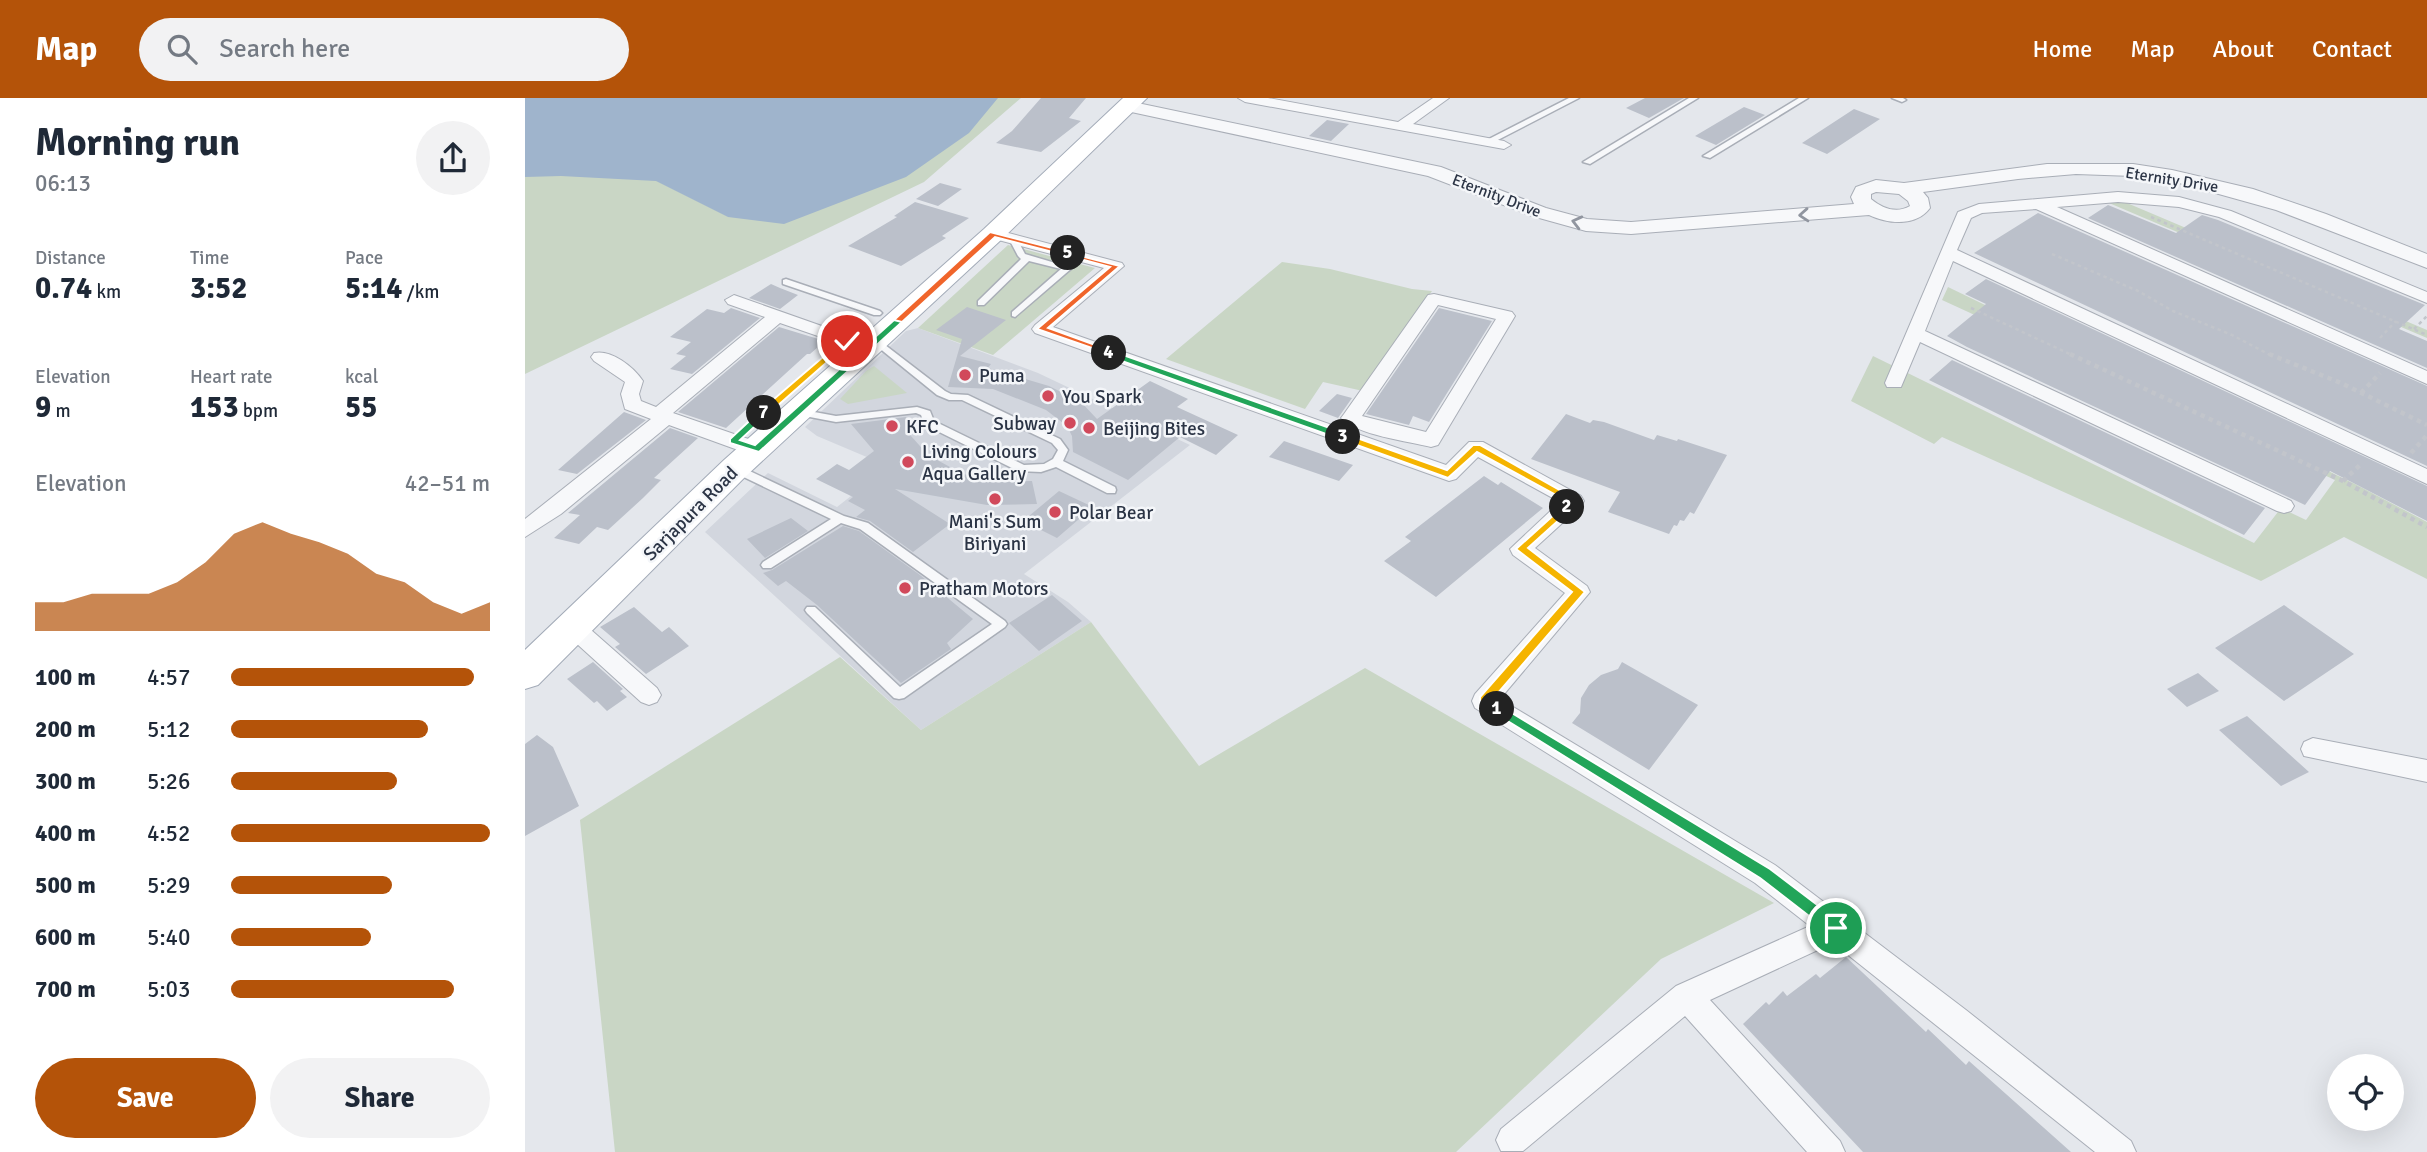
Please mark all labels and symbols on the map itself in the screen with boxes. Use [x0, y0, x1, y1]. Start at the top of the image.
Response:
street label: Eternity Drive [2124, 163, 2220, 197]
street label: Eternity Drive [1449, 170, 1544, 222]
one-way arrow [1798, 207, 1809, 222]
one-way arrow [1571, 216, 1583, 230]
pin: 5 [1051, 236, 1085, 270]
pin [817, 311, 877, 371]
pin: 4 [1091, 336, 1127, 370]
place label: Puma [979, 364, 1025, 388]
marker: Puma [957, 367, 973, 383]
place label: You Spark [1062, 385, 1142, 409]
marker: You Spark [1040, 388, 1056, 404]
pin: 7 [747, 396, 781, 430]
place label: Subway [993, 412, 1056, 436]
place label: KFC [906, 415, 939, 439]
marker: Subway [1062, 415, 1078, 431]
place label: Beijing Bites [1103, 417, 1205, 441]
marker: KFC [884, 418, 900, 434]
marker: Beijing Bites [1081, 420, 1097, 436]
pin: 3 [1325, 420, 1361, 454]
place label: Living Colours Aqua Gallery [922, 440, 1037, 486]
marker: Living Colours Aqua Gallery [900, 454, 916, 470]
street label: Sarjapura Road [638, 461, 743, 566]
pin: 2 [1549, 490, 1585, 524]
marker: Mani's Sum Biriyani [987, 491, 1003, 507]
place label: Polar Bear [1069, 501, 1153, 525]
marker: Polar Bear [1047, 504, 1063, 520]
place label: Mani's Sum Biriyani [949, 510, 1041, 556]
place label: Pratham Motors [919, 577, 1048, 601]
marker: Pratham Motors [897, 580, 913, 596]
pin: 1 [1479, 692, 1515, 726]
pin [1806, 898, 1866, 958]

